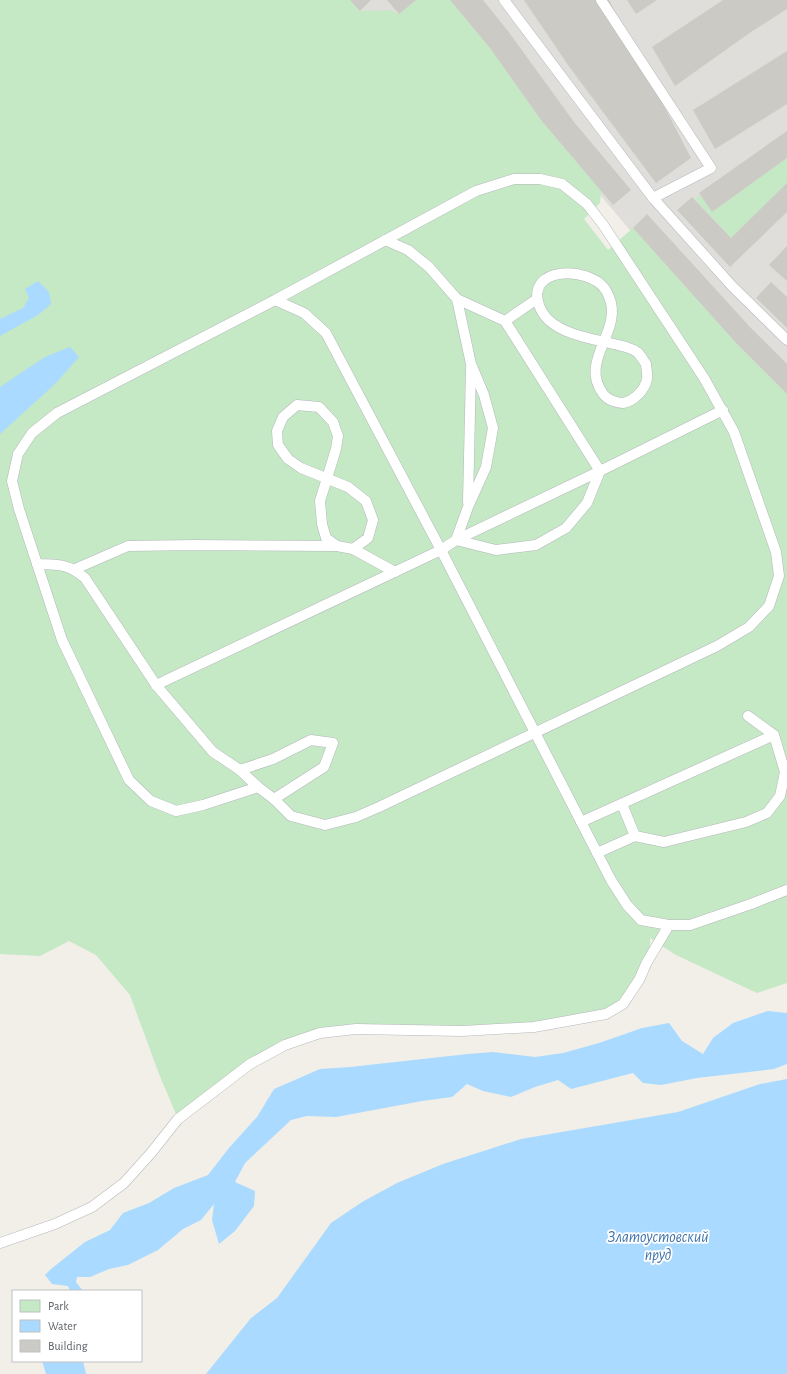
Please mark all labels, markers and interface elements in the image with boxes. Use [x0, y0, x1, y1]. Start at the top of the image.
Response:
water label: Златоустовский пруд [608, 1229, 708, 1264]
legend [12, 1290, 142, 1362]
text: Park [48, 1300, 69, 1312]
text: Water [48, 1320, 77, 1332]
text: Building [48, 1340, 88, 1352]

